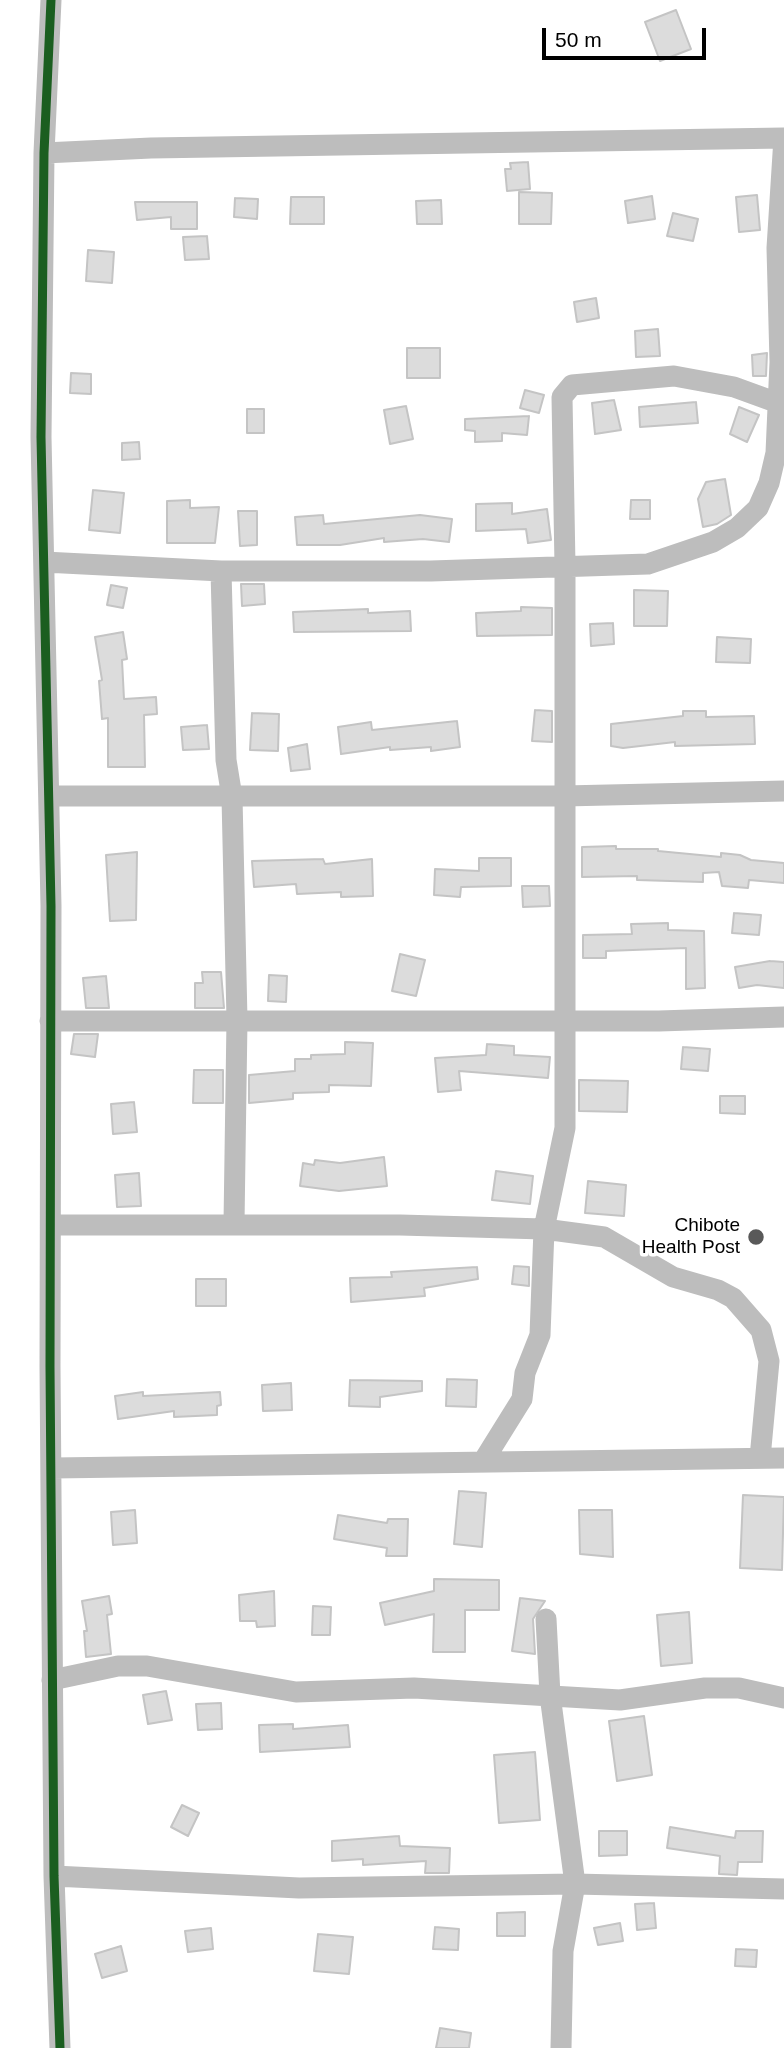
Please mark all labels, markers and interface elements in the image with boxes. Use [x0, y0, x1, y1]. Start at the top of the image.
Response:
scale bar [546, 14, 710, 58]
text: 50 m [555, 28, 602, 51]
place label: Chibote Health Post [642, 1215, 740, 1259]
marker: Chibote Health Post [746, 1227, 766, 1247]

